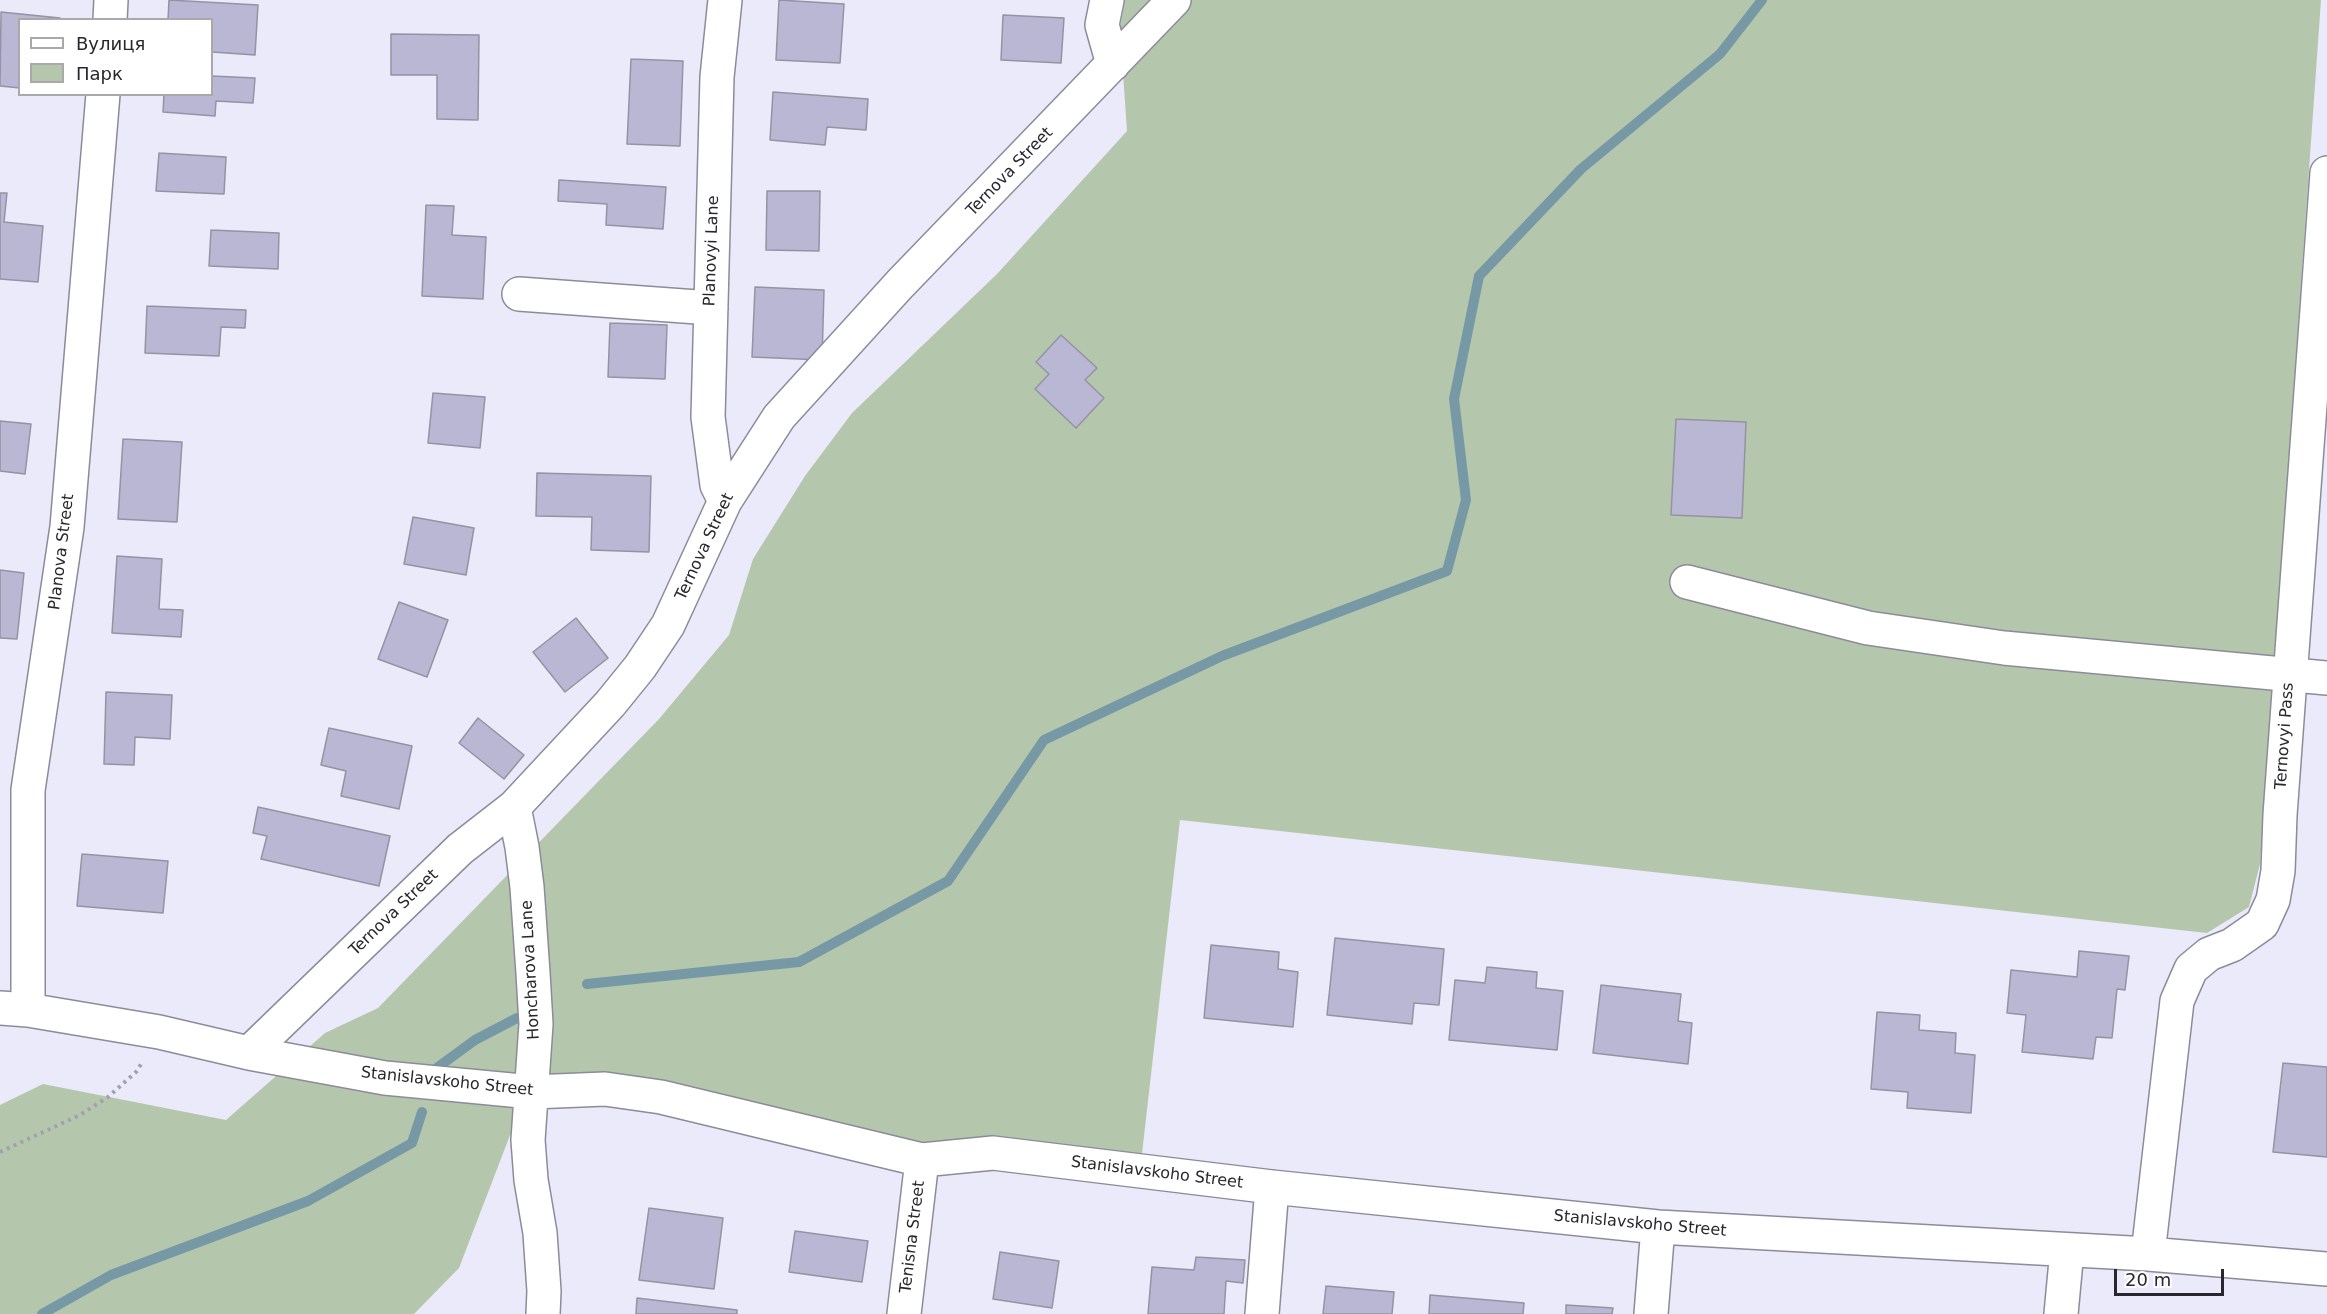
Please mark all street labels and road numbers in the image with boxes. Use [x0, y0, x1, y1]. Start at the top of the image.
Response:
street label: Ternova Street [963, 124, 1057, 220]
street label: Planovyi Lane [700, 195, 724, 307]
street label: Ternova Street [672, 490, 738, 604]
street label: Planova Street [45, 493, 79, 611]
street label: Ternovyi Pass [2272, 682, 2298, 790]
street label: Ternova Street [346, 866, 442, 960]
street label: Honcharova Lane [518, 900, 544, 1040]
street label: Stanislavskoho Street [360, 1063, 534, 1101]
street label: Stanislavskoho Street [1070, 1153, 1244, 1193]
street label: Tenisna Street [897, 1180, 929, 1294]
street label: Stanislavskoho Street [1553, 1207, 1727, 1241]

